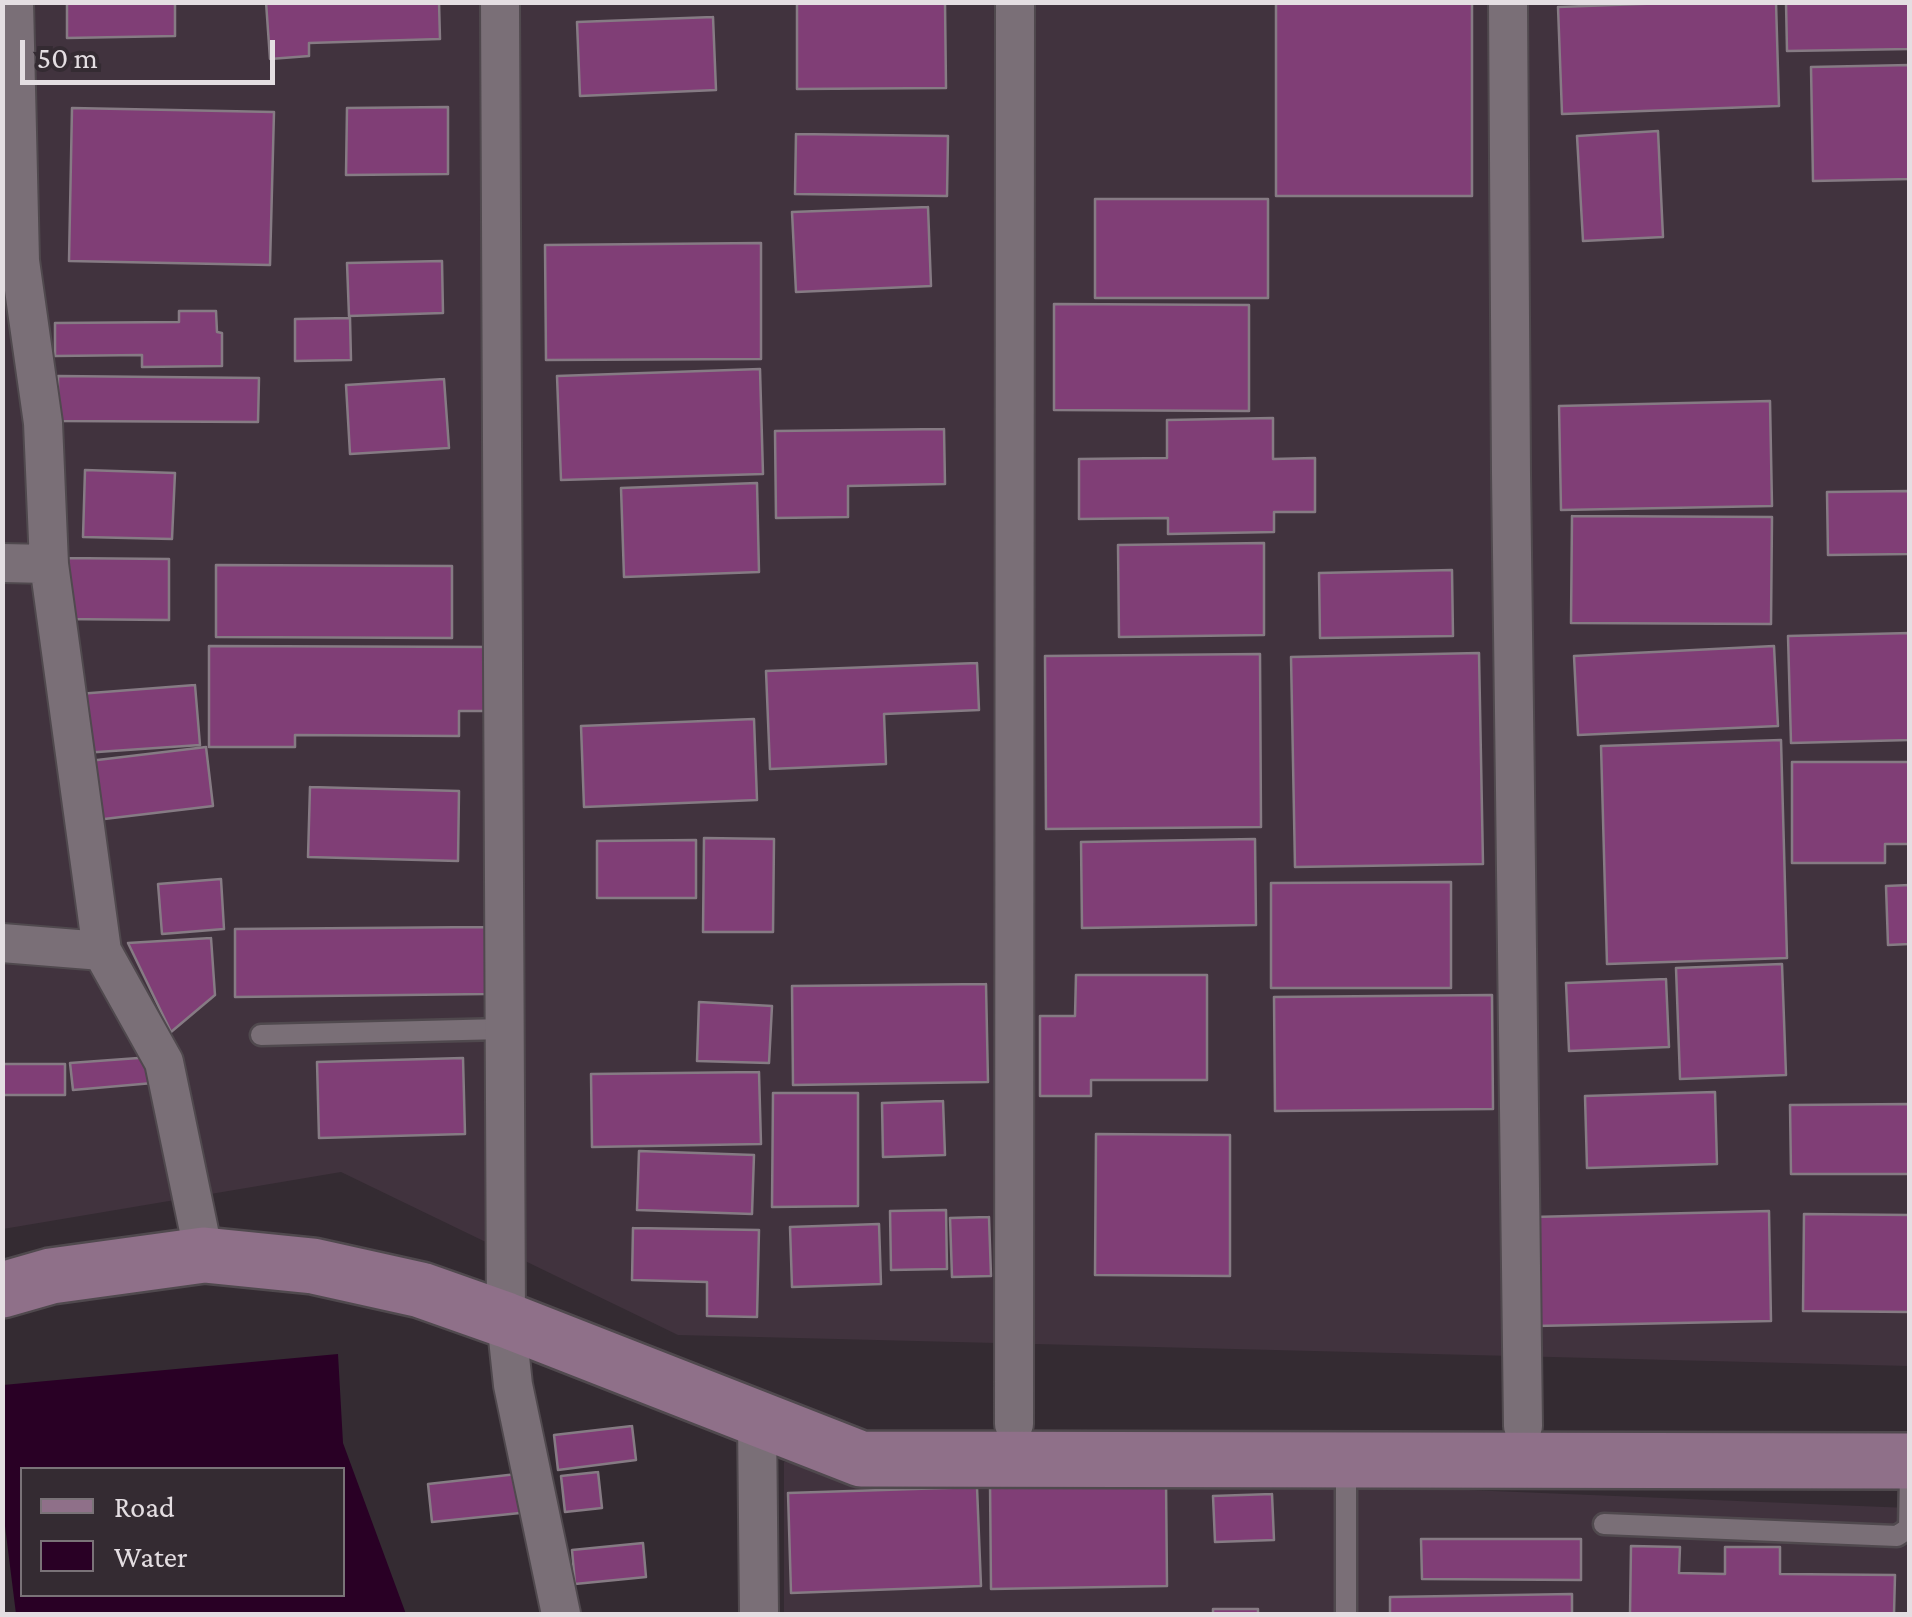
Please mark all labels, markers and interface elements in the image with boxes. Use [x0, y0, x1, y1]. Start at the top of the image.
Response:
scale bar [25, 20, 280, 82]
text: 50 m [37, 41, 98, 74]
legend [20, 1467, 345, 1597]
text: Road [114, 1490, 175, 1523]
text: Water [114, 1540, 188, 1573]

